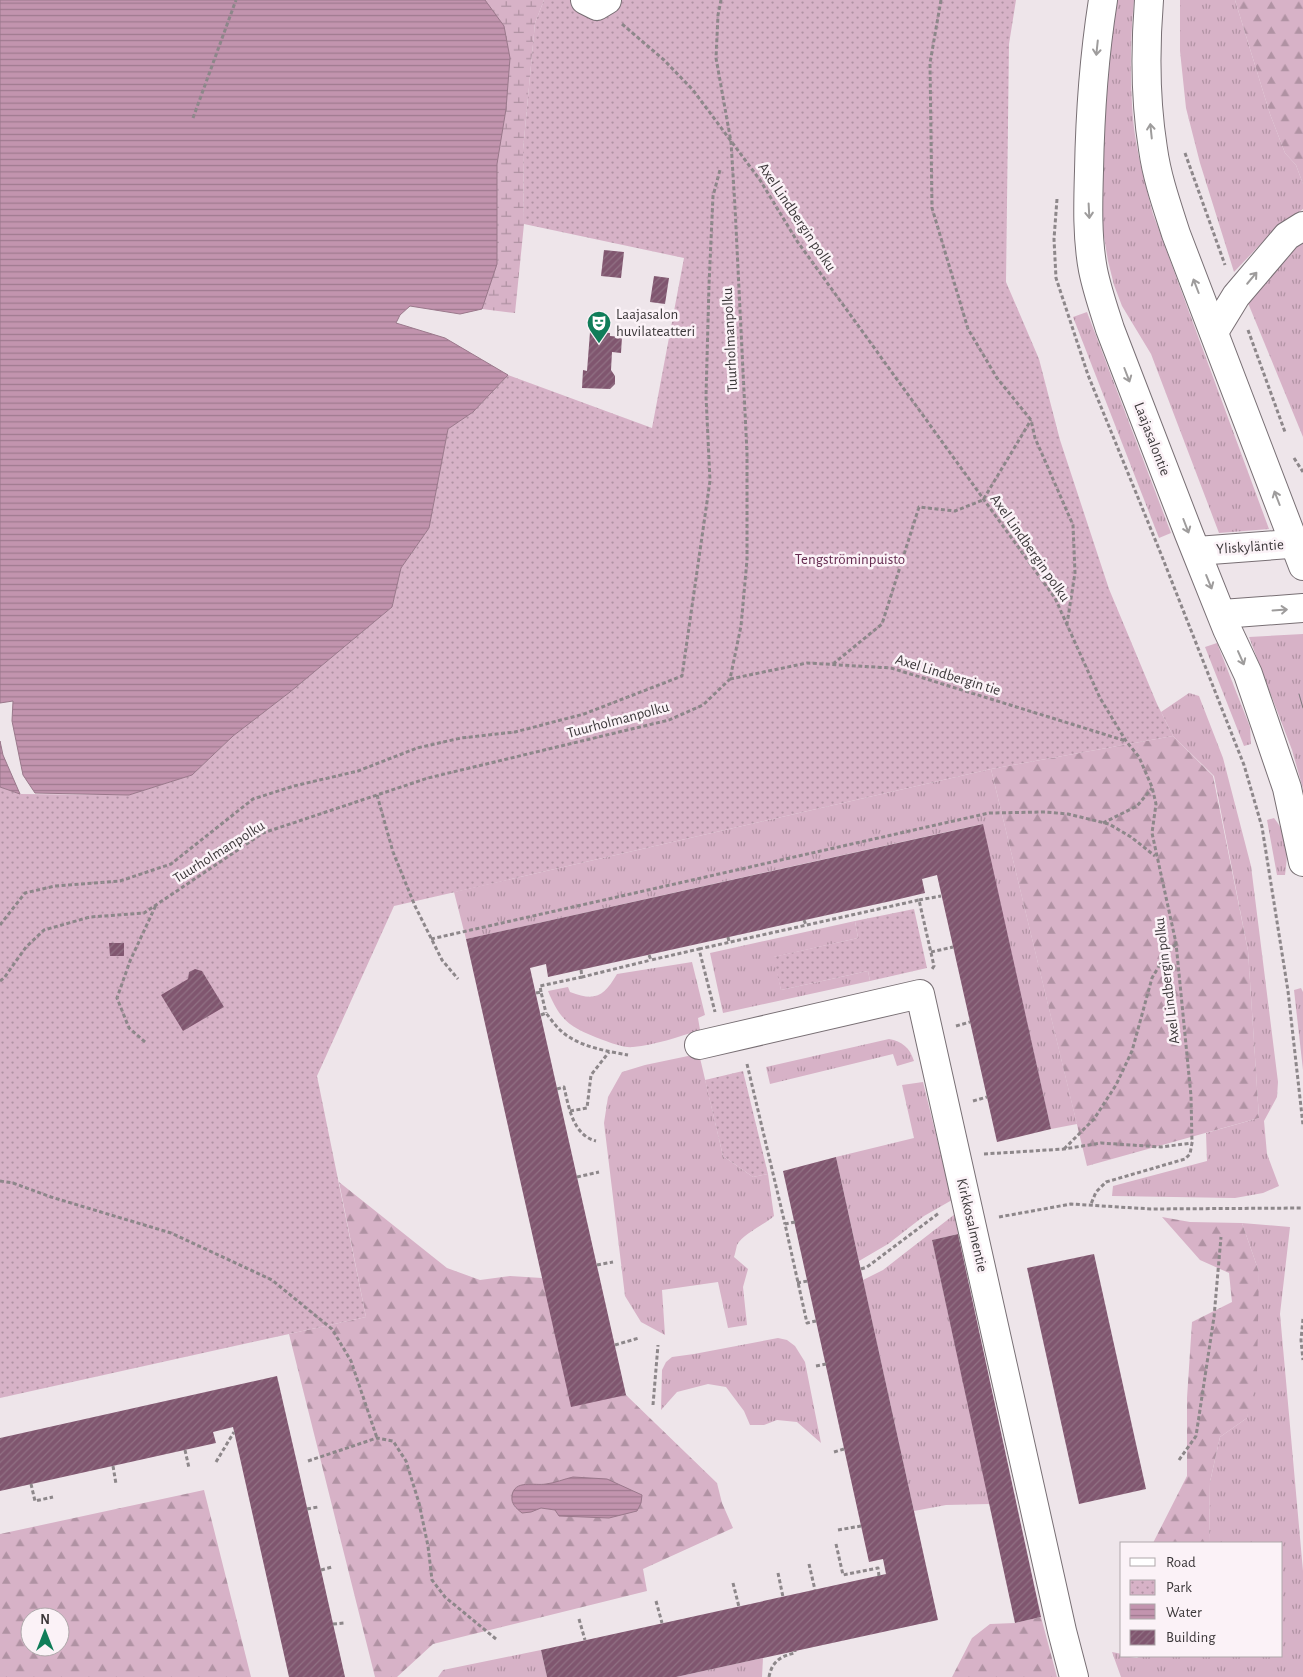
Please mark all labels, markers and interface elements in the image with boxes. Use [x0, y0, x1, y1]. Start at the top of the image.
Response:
one-way arrow [1092, 40, 1102, 56]
one-way arrow [1146, 123, 1156, 139]
street label: Axel Lindbergin polku [755, 160, 839, 274]
one-way arrow [1084, 202, 1093, 218]
one-way arrow [1246, 271, 1257, 284]
one-way arrow [1191, 279, 1200, 294]
street label: Tuurholmanpolku [720, 287, 740, 393]
place label: Laajasalon huvilateatteri [616, 307, 695, 339]
theatre icon: Laajasalon huvilateatteri [586, 310, 612, 344]
one-way arrow [1124, 367, 1133, 382]
street label: Laajasalontie [1131, 400, 1173, 478]
one-way arrow [1271, 491, 1281, 506]
street label: Axel Lindbergin polku [987, 492, 1073, 605]
one-way arrow [1182, 518, 1191, 533]
street label: Yliskyläntie [1216, 537, 1284, 557]
park label: Tengströminpuisto [795, 552, 905, 567]
one-way arrow [1205, 574, 1215, 589]
one-way arrow [1272, 605, 1288, 614]
one-way arrow [1236, 650, 1246, 665]
street label: Axel Lindbergin tie [894, 652, 1003, 698]
street label: Tuurholmanpolku [565, 699, 671, 741]
street label: Tuurholmanpolku [171, 818, 268, 886]
street label: Axel Lindbergin polku [1152, 917, 1182, 1045]
street label: Kirkkosalmentie [954, 1177, 990, 1273]
legend [1120, 1542, 1283, 1657]
text: Road [1166, 1555, 1196, 1570]
text: Park [1166, 1580, 1192, 1595]
text: Water [1166, 1605, 1202, 1620]
north arrow [20, 1607, 70, 1657]
text: N [40, 1613, 50, 1627]
text: Building [1166, 1630, 1216, 1645]

